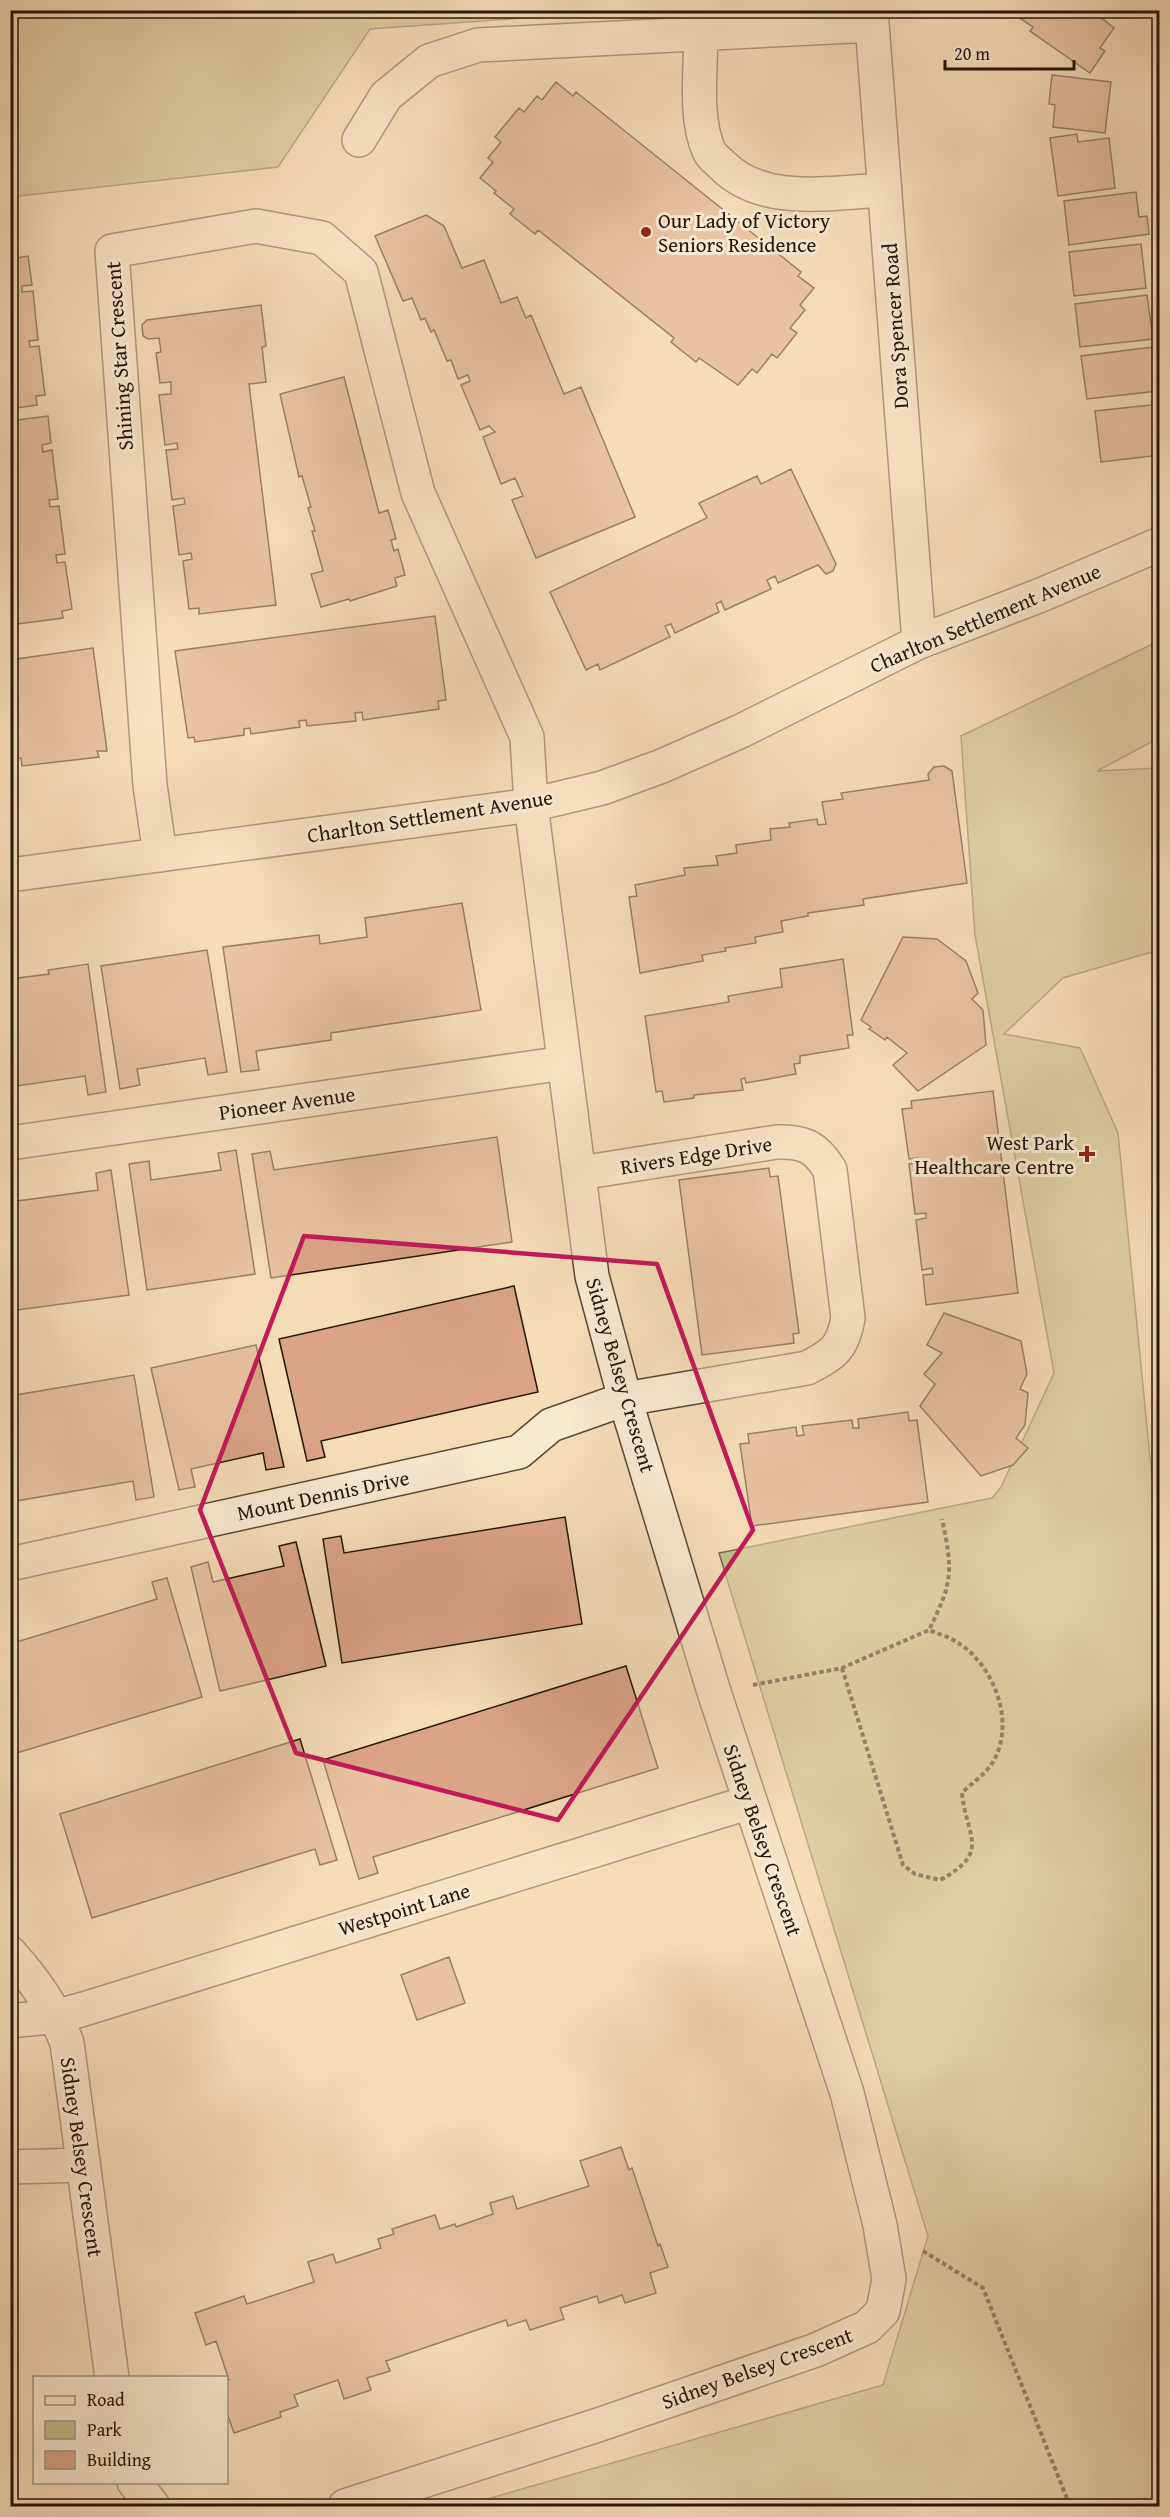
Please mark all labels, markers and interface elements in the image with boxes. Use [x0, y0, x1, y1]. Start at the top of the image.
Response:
scale bar [945, 33, 1074, 71]
text: 20 m [954, 40, 990, 67]
place label: Our Lady of Victory Seniors Residence [658, 205, 831, 260]
marker: Our Lady of Victory Seniors Residence [639, 225, 653, 239]
street label: Dora Spencer Road [874, 241, 916, 410]
street label: Shining Star Crescent [97, 260, 141, 452]
street label: Charlton Settlement Avenue [865, 555, 1105, 681]
street label: Charlton Settlement Avenue [305, 781, 555, 851]
street label: Pioneer Avenue [217, 1078, 357, 1128]
place label: West Park Healthcare Centre [914, 1127, 1074, 1182]
street label: Rivers Edge Drive [618, 1128, 774, 1182]
marker: West Park Healthcare Centre [1078, 1145, 1096, 1163]
street label: Sidney Belsey Crescent [578, 1274, 664, 1477]
street label: Mount Dennis Drive [234, 1462, 412, 1528]
street label: Sidney Belsey Crescent [716, 1740, 811, 1941]
street label: Westpoint Lane [334, 1874, 474, 1944]
street label: Sidney Belsey Crescent [53, 2055, 111, 2259]
street label: Sidney Belsey Crescent [657, 2319, 857, 2417]
legend [33, 2376, 228, 2484]
text: Road [87, 2386, 125, 2413]
text: Park [87, 2416, 123, 2443]
text: Building [87, 2446, 151, 2473]

